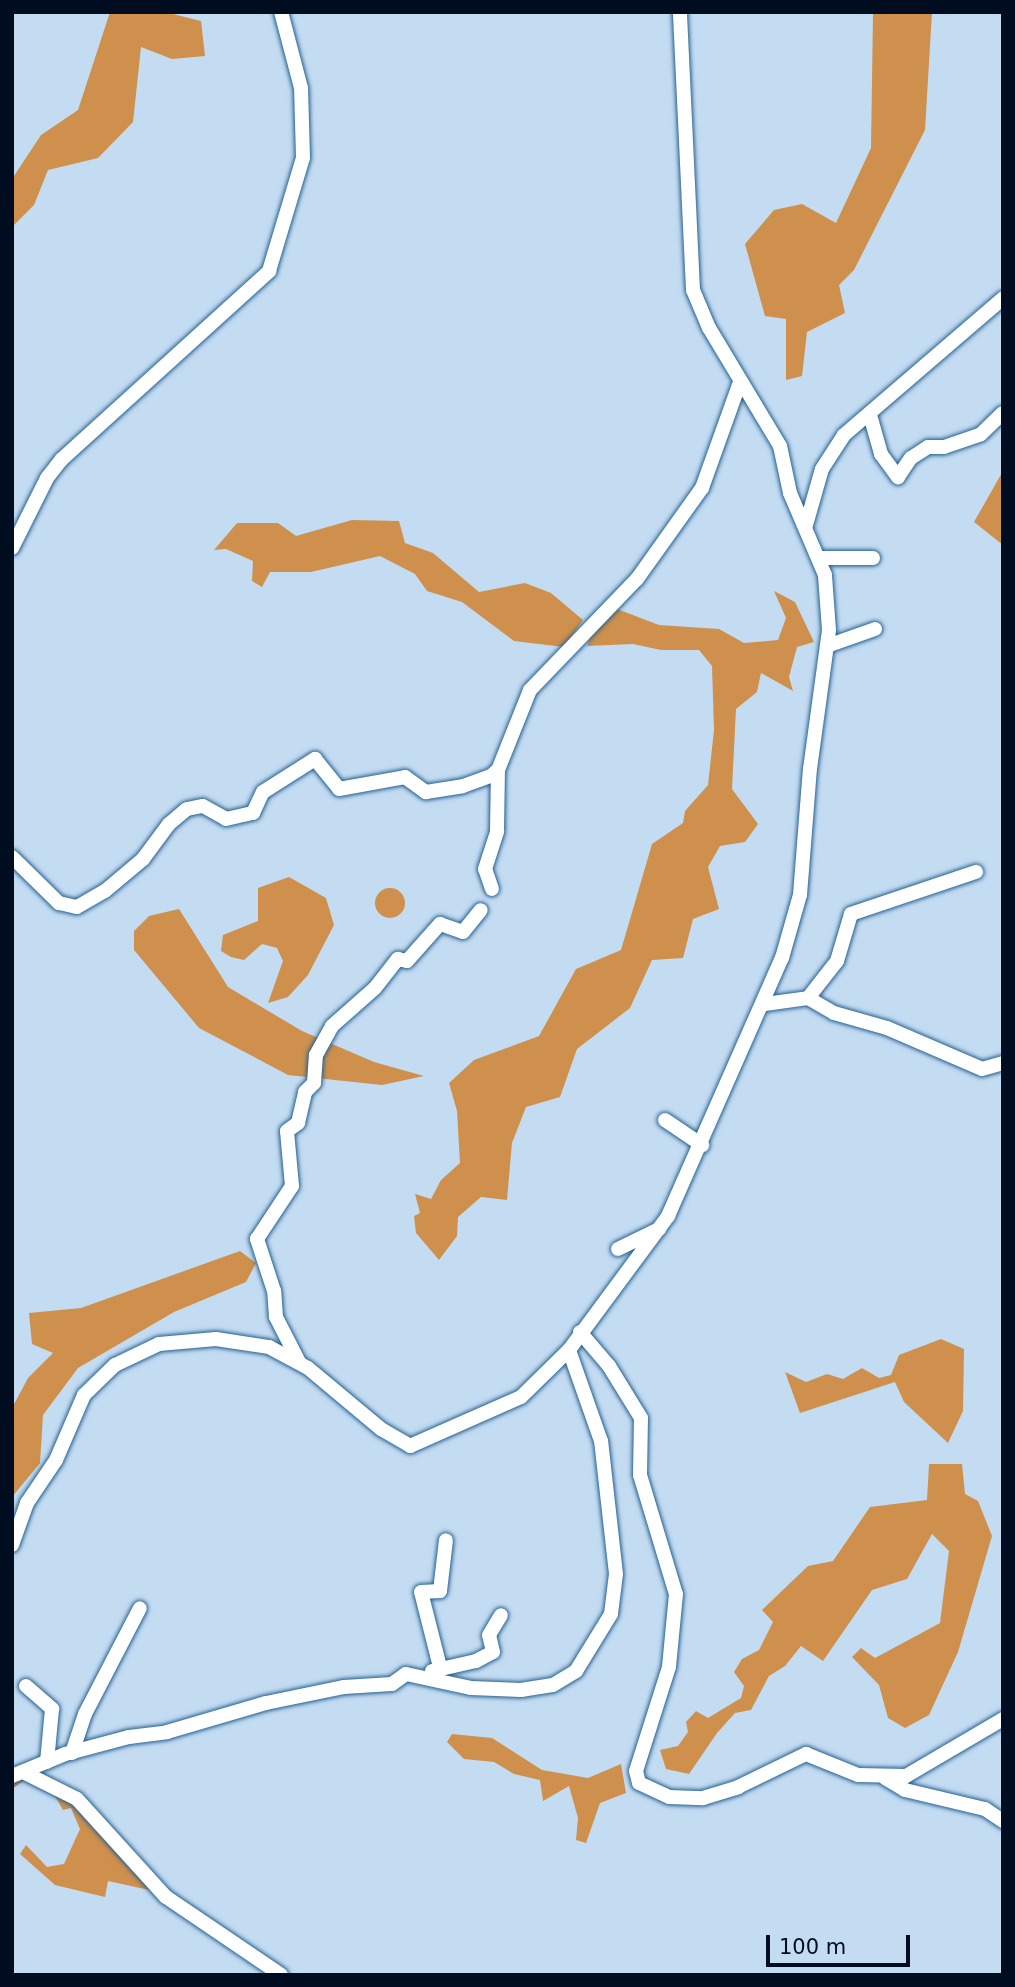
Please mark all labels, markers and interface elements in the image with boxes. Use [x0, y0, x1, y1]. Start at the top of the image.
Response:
scale bar [770, 1920, 914, 1964]
text: 100 m [779, 1935, 846, 1959]

